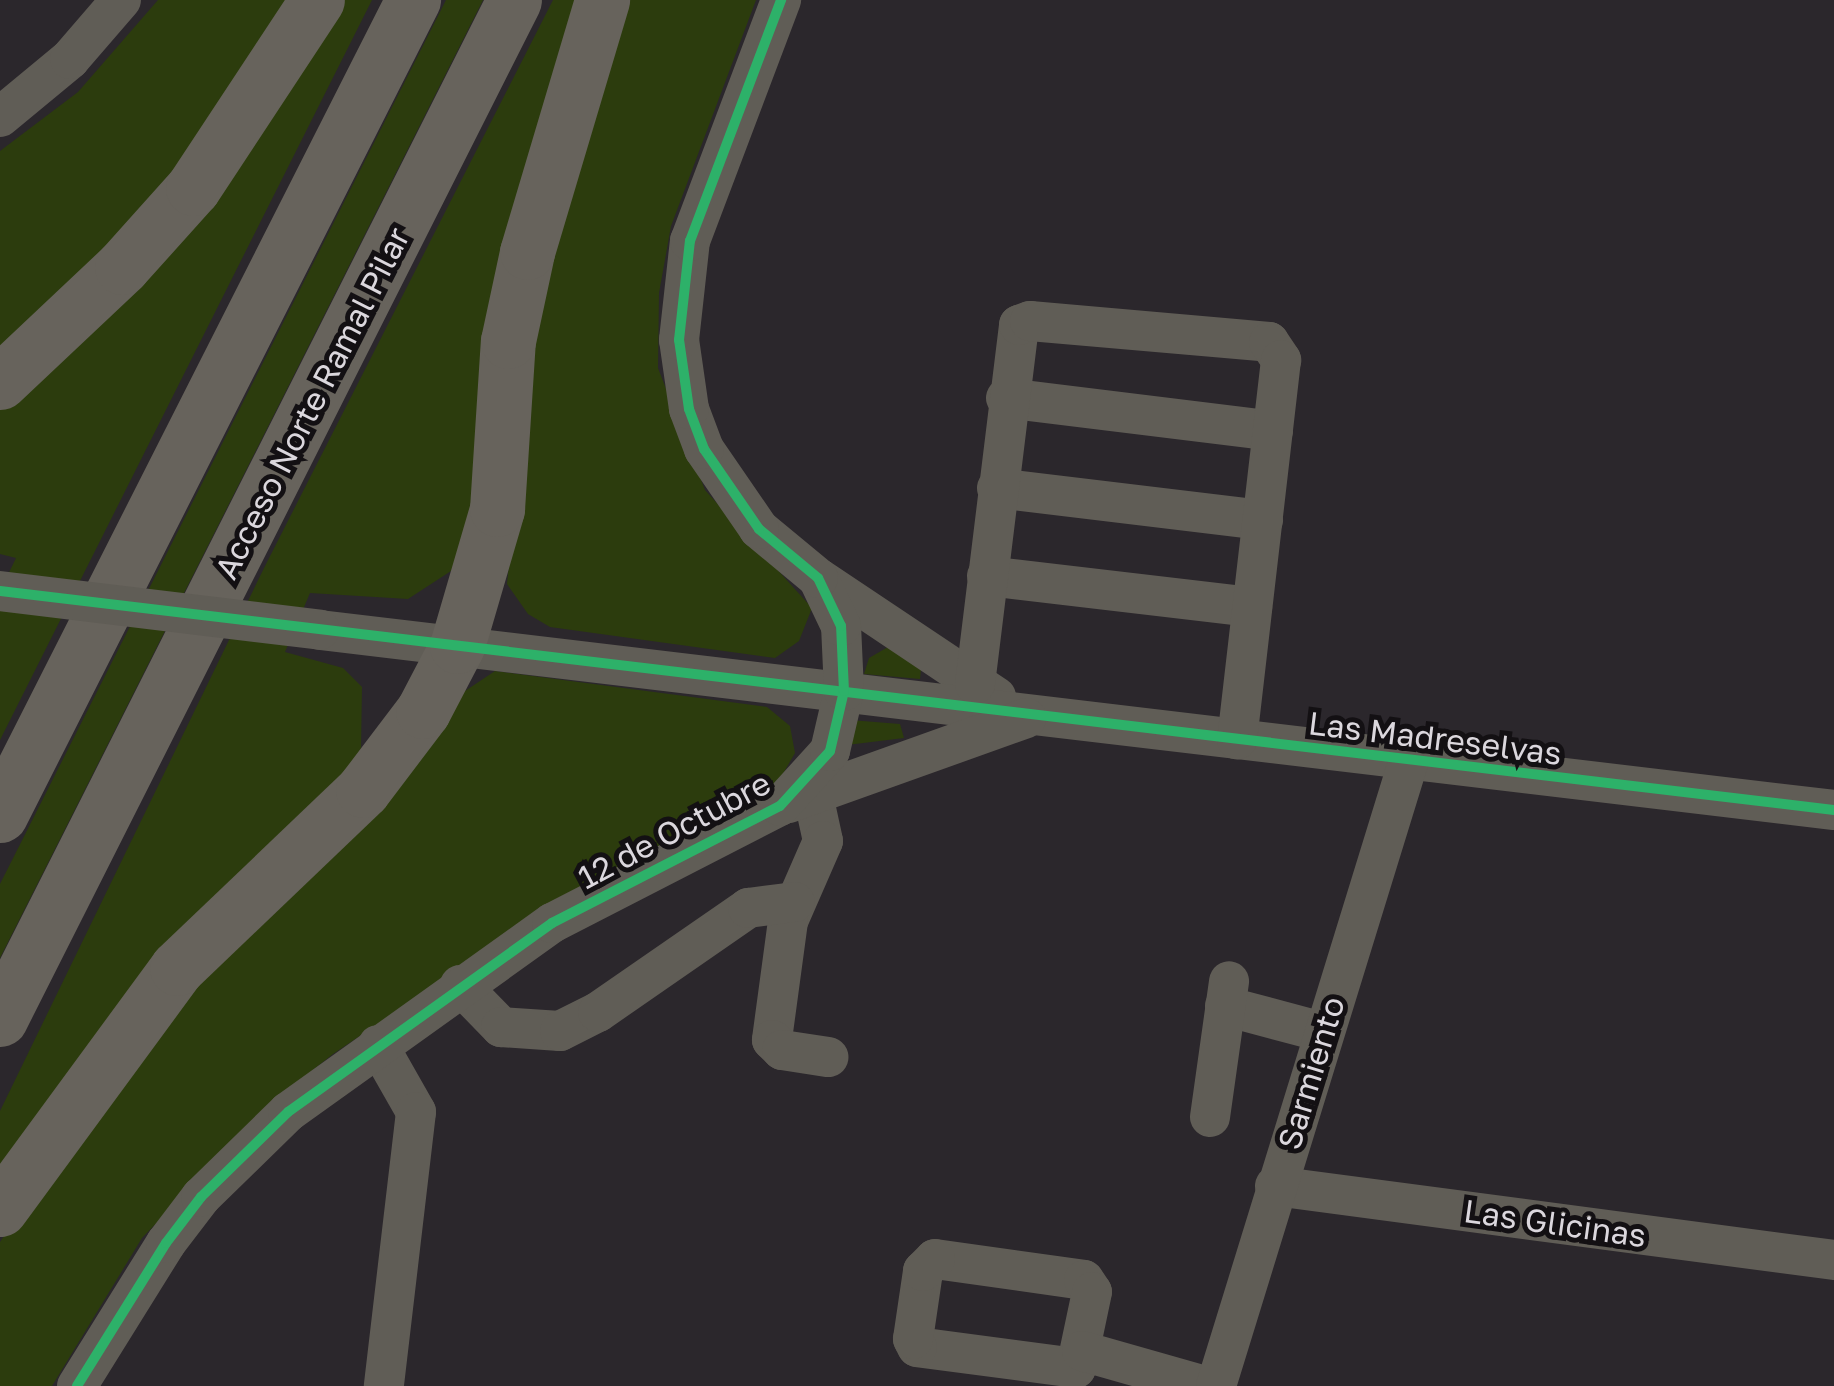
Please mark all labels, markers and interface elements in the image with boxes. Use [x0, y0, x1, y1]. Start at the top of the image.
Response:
street label: Acceso Norte Ramal Pilar [207, 221, 417, 585]
street label: Las Madreselvas [1306, 703, 1564, 773]
street label: 12 de Octubre [571, 763, 777, 897]
street label: Sarmiento [1270, 992, 1352, 1154]
street label: Las Glicinas [1461, 1191, 1649, 1255]

